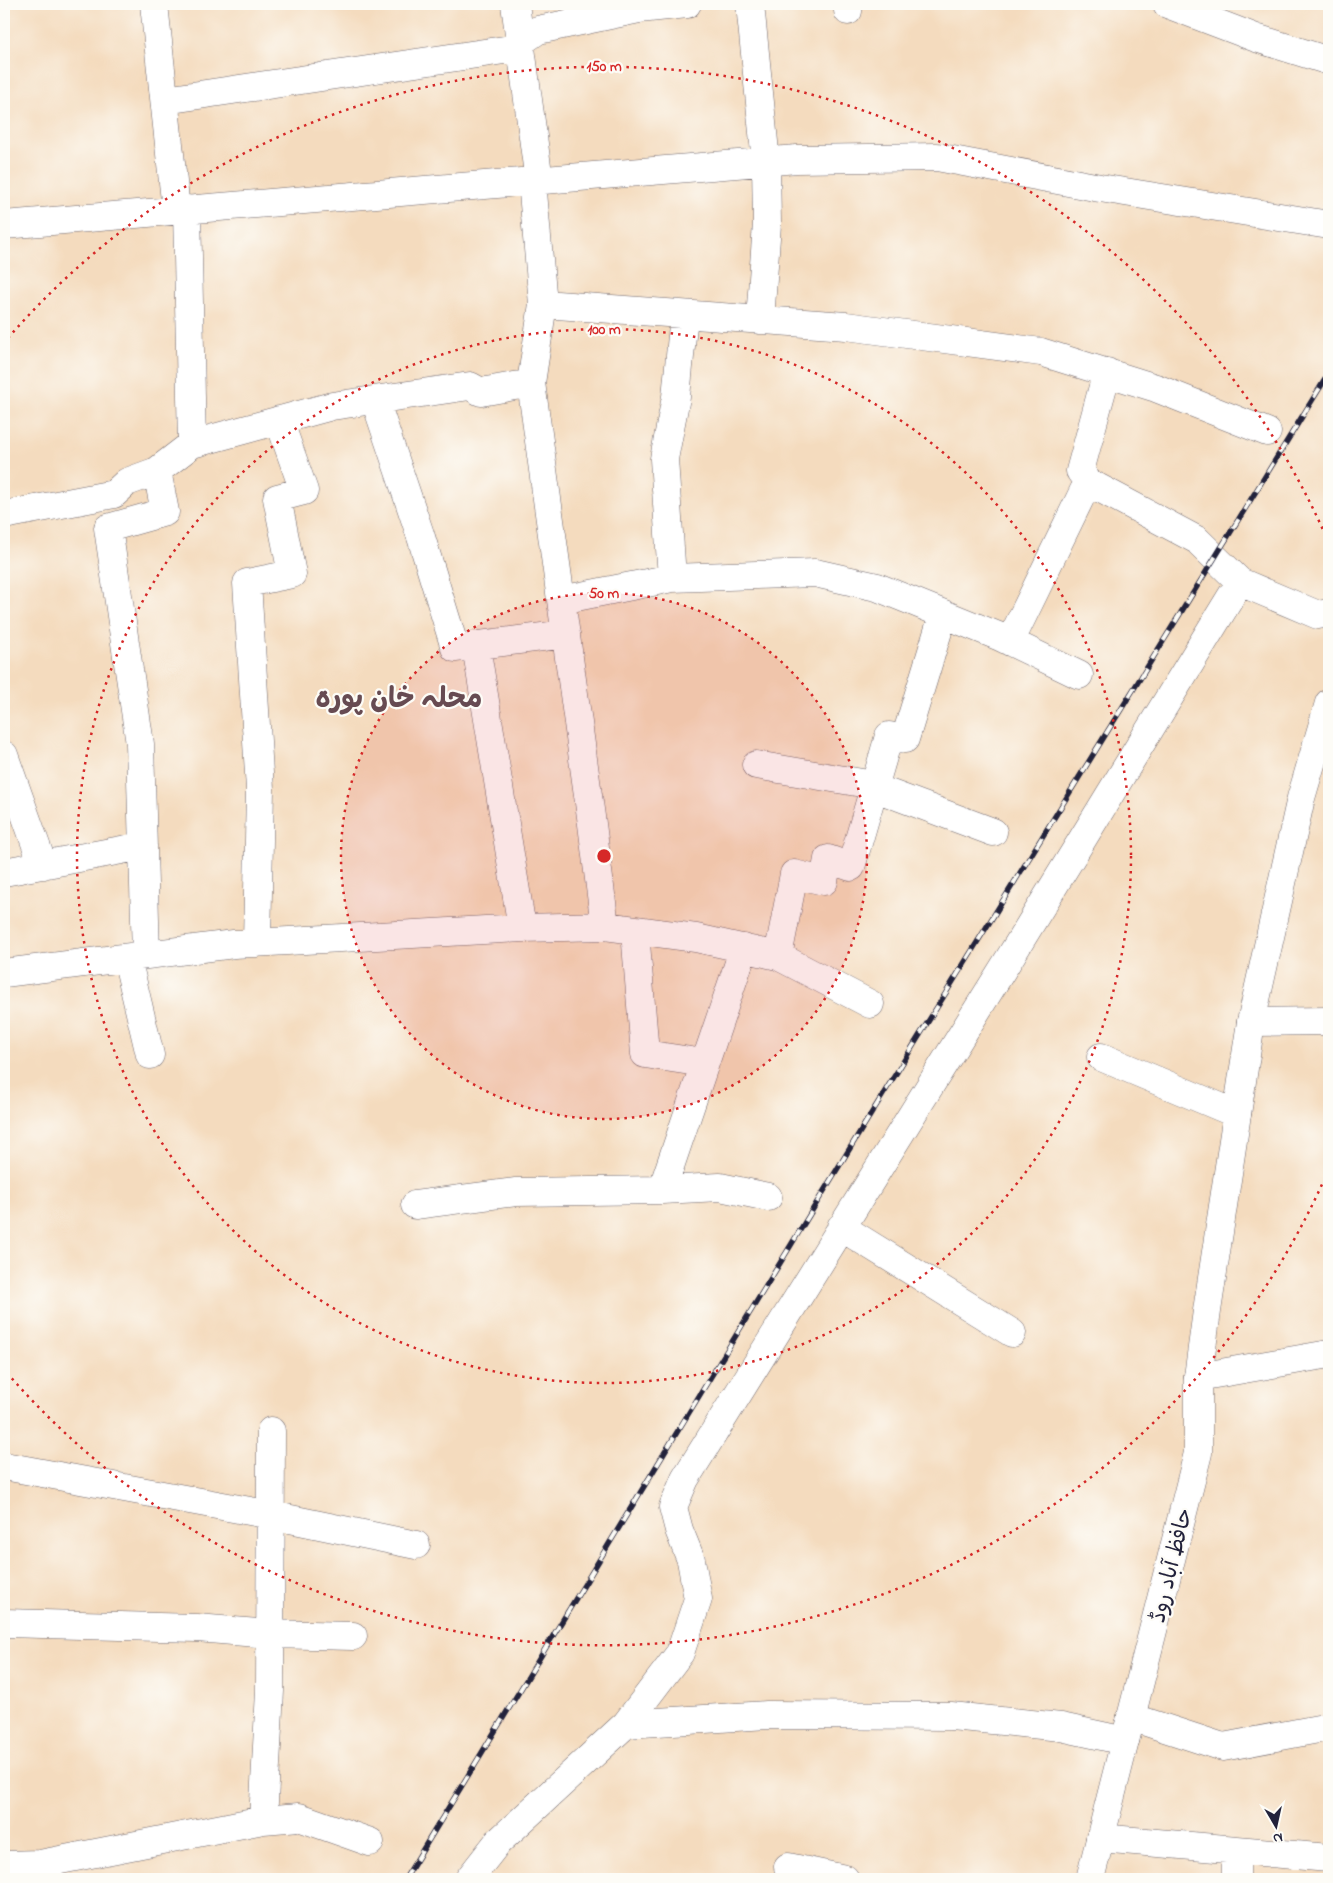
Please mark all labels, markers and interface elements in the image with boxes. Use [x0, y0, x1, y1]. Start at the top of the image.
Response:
text: 150 m [586, 56, 622, 78]
text: 100 m [587, 319, 621, 341]
text: 50 m [589, 583, 620, 605]
district label: محلہ خان پورہ [316, 680, 482, 721]
centre of rings [595, 847, 613, 865]
street label: حافظ آباد روڈ [1143, 1505, 1203, 1626]
north arrow [1250, 1800, 1300, 1850]
text: N [1271, 1826, 1284, 1848]

